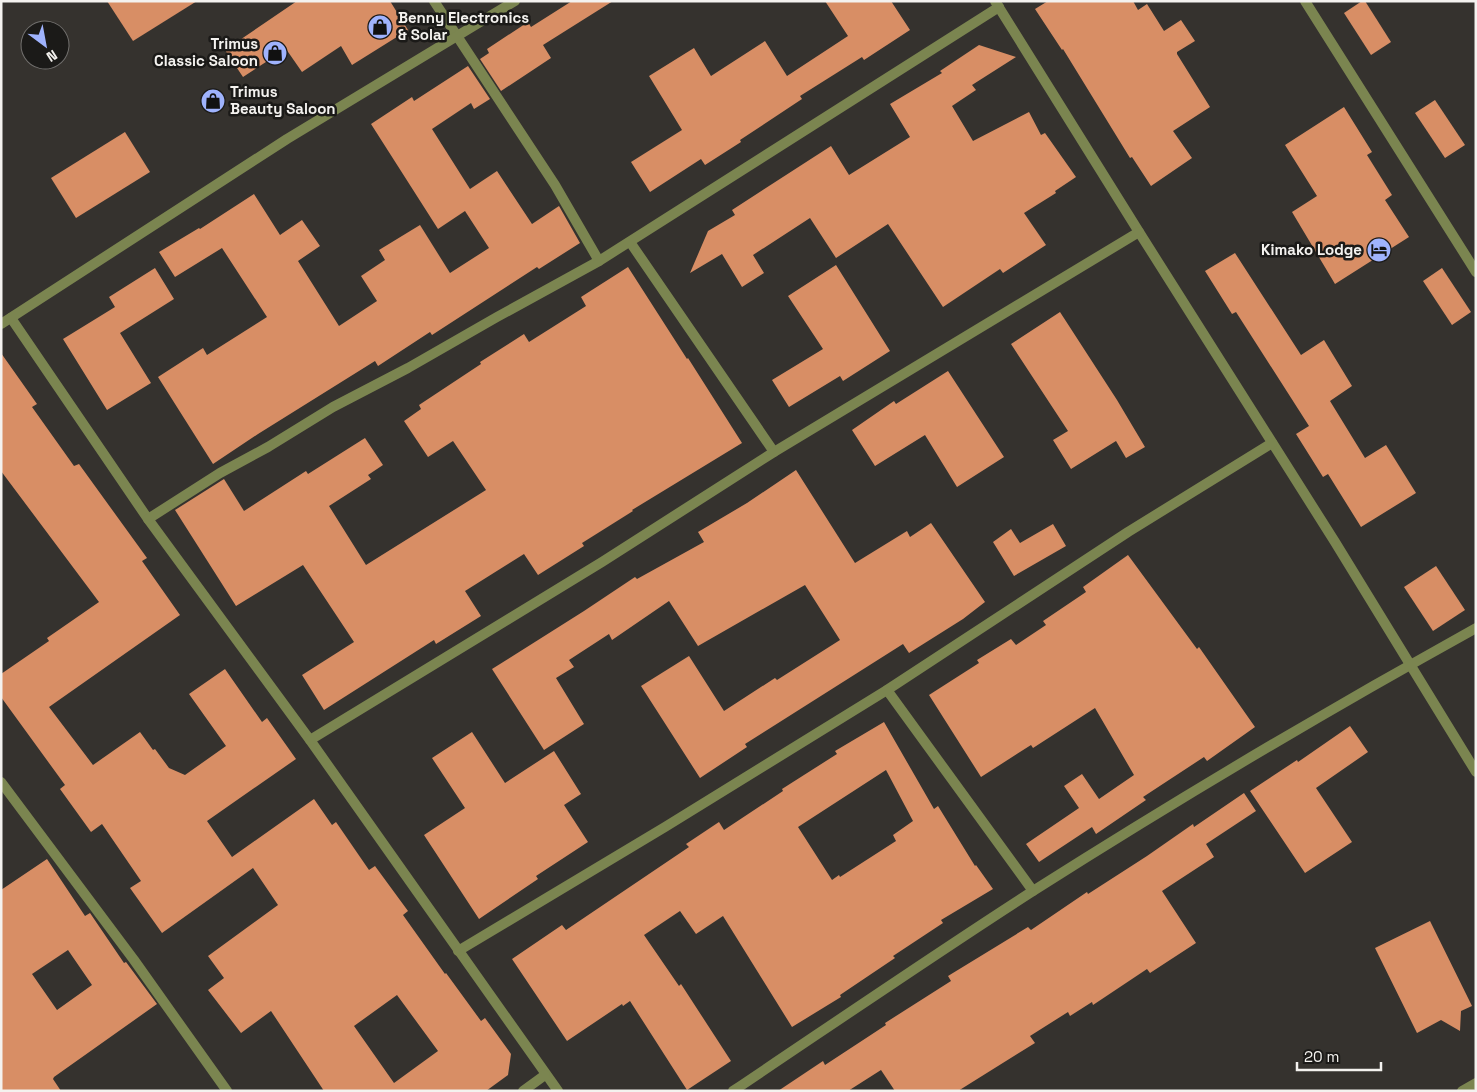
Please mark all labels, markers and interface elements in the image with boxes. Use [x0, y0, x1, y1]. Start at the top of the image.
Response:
place label: Benny Electronics & Solar [398, 8, 529, 44]
shop icon: Benny Electronics & Solar [367, 14, 393, 40]
north arrow [20, 20, 70, 70]
place label: Trimus Classic Saloon [154, 34, 258, 70]
shop icon: Trimus Classic Saloon [262, 40, 288, 66]
text: N [43, 46, 61, 66]
place label: Trimus Beauty Saloon [230, 82, 336, 118]
shop icon: Trimus Beauty Saloon [200, 88, 226, 114]
hotel icon: Kimako Lodge [1366, 237, 1392, 263]
place label: Kimako Lodge [1261, 240, 1362, 259]
scale bar [1297, 1040, 1381, 1072]
text: 20 m [1304, 1047, 1339, 1066]

